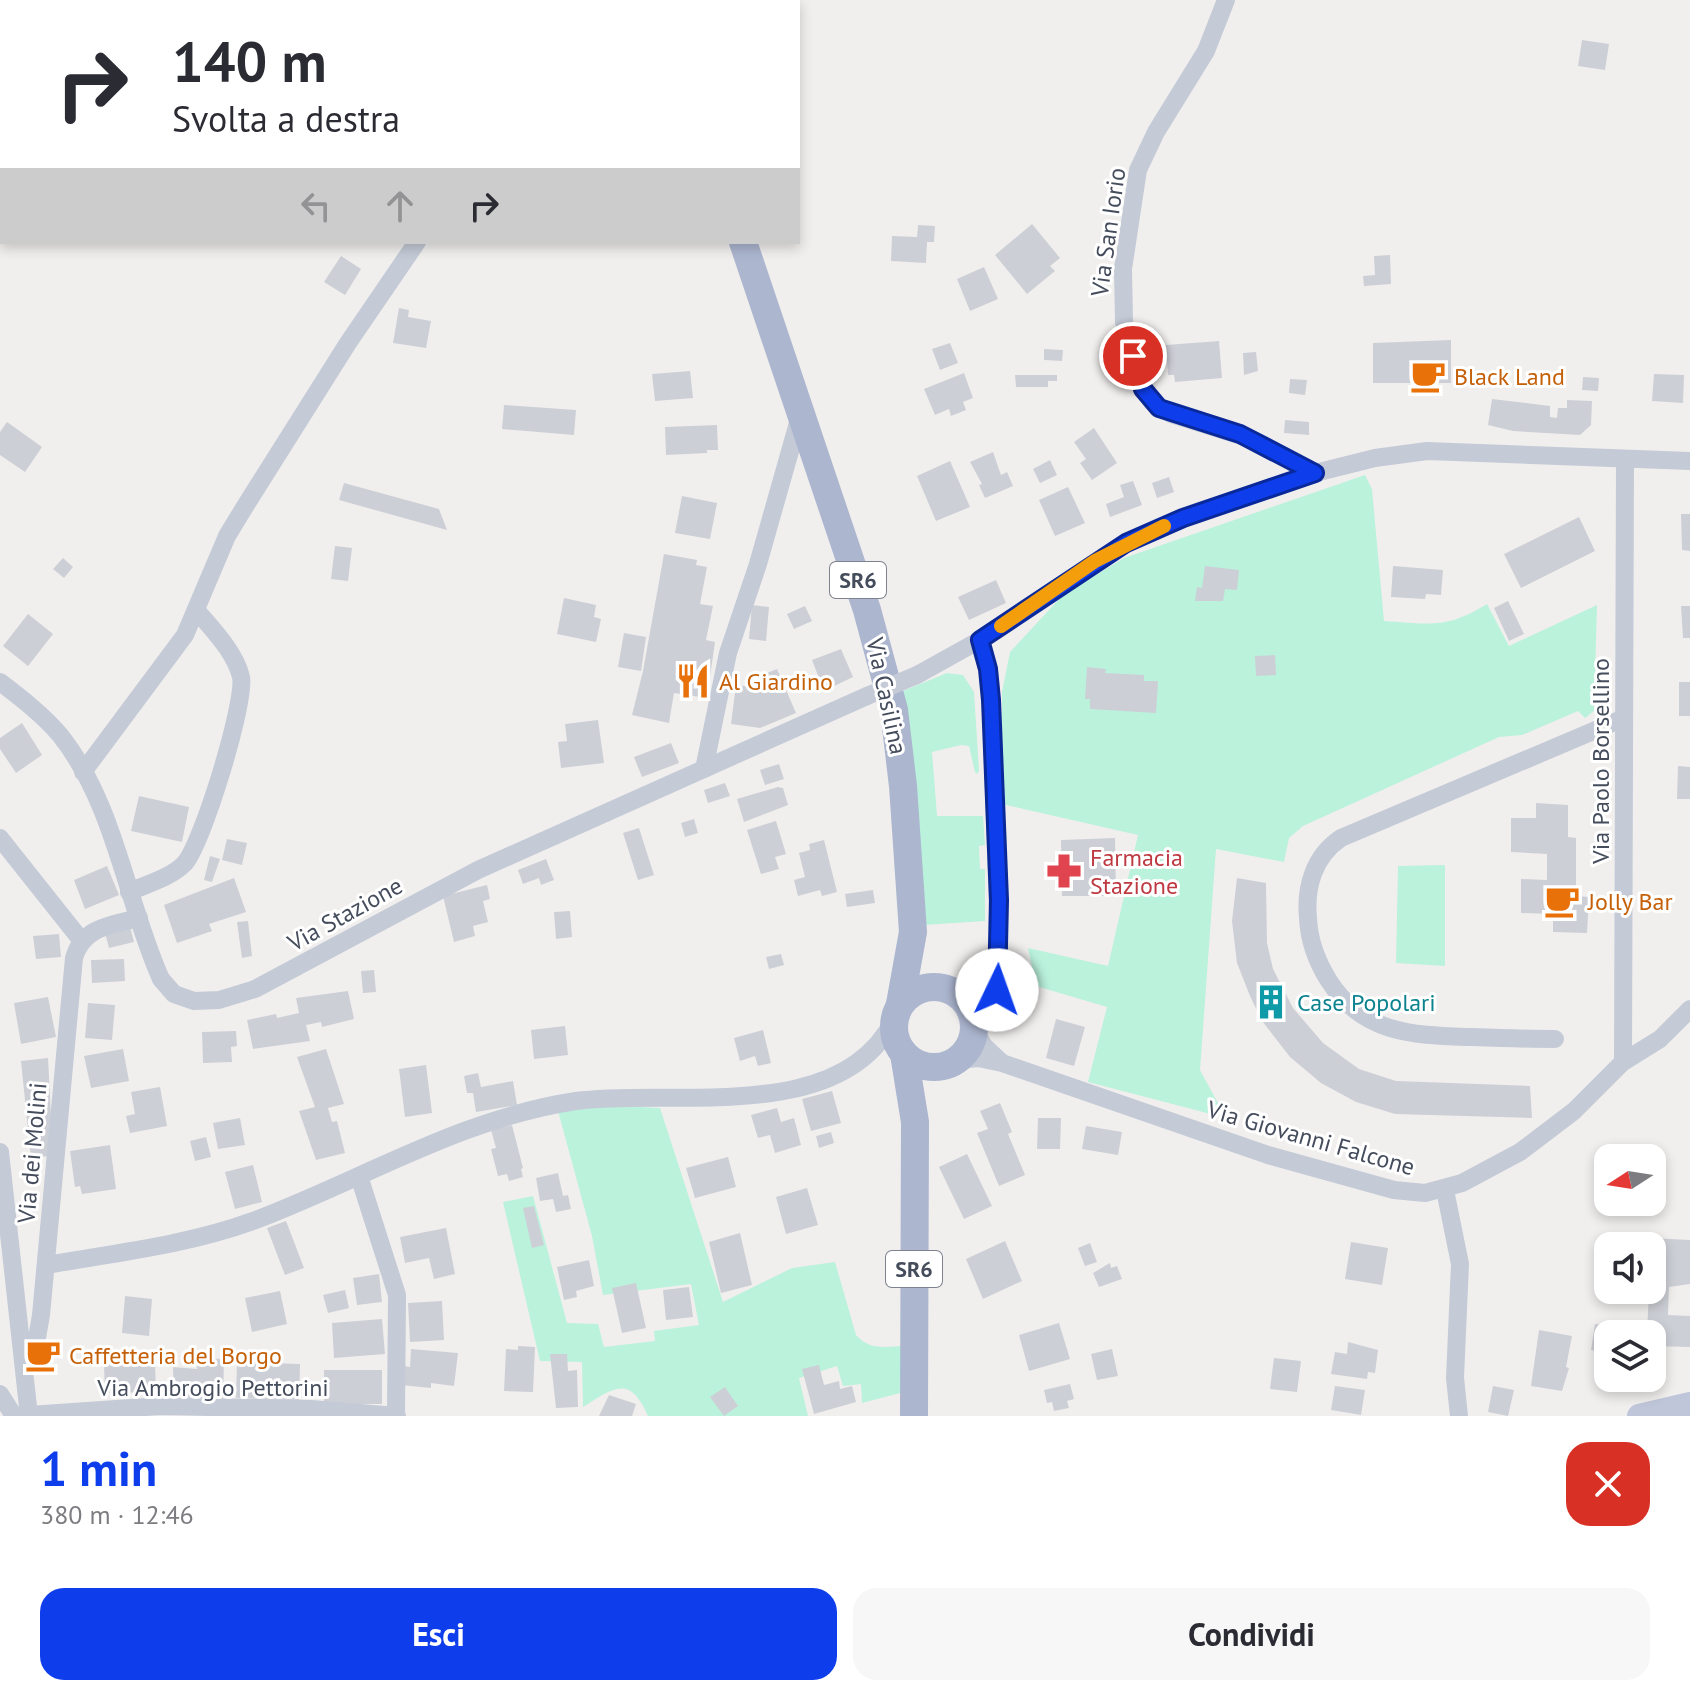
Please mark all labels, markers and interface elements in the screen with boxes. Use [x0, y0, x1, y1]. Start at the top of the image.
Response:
text: 140 m [172, 25, 327, 97]
icon: right [40, 32, 144, 136]
text: Svolta a destra [172, 95, 400, 142]
street label: Via San Iorio [1083, 166, 1132, 299]
icon: left [294, 184, 338, 228]
icon: ahead [378, 184, 422, 228]
icon: right [462, 184, 506, 228]
pin [1099, 322, 1167, 390]
icon: arrive [1111, 334, 1155, 378]
cafe icon: Black Land [1409, 357, 1447, 395]
place label: Black Land [1454, 361, 1565, 392]
road number: SR6 [830, 562, 886, 598]
street label: Via Casilina [859, 634, 914, 757]
street label: Via Paolo Borsellino [1585, 658, 1616, 865]
restaurant icon: Al Giardino [674, 662, 712, 700]
place label: Al Giardino [719, 666, 833, 697]
place label: Farmacia Stazione [1090, 842, 1183, 901]
pharmacy icon: Farmacia Stazione [1045, 852, 1083, 890]
street label: Via Stazione [281, 870, 408, 959]
cafe icon: Jolly Bar [1543, 882, 1581, 920]
place label: Jolly Bar [1587, 886, 1673, 917]
position arrow [955, 948, 1039, 1032]
building icon: Case Popolari [1252, 983, 1290, 1021]
place label: Case Popolari [1297, 987, 1436, 1018]
street label: Via dei Molini [10, 1081, 54, 1226]
street label: Via Giovanni Falcone [1203, 1093, 1418, 1182]
north arrow [1594, 1144, 1666, 1216]
map controls [1594, 1144, 1666, 1392]
button: sound [1594, 1232, 1666, 1304]
road number: SR6 [886, 1251, 942, 1287]
button: layers [1594, 1320, 1666, 1392]
cafe icon: Caffetteria del Borgo [24, 1336, 62, 1374]
place label: Caffetteria del Borgo [69, 1340, 282, 1371]
street label: Via Ambrogio Pettorini [96, 1372, 329, 1403]
text: 1 min [40, 1437, 157, 1499]
button: close [1566, 1442, 1650, 1526]
text: 380 m · 12:46 [40, 1498, 194, 1531]
button: Esci [40, 1588, 837, 1680]
button: Condividi [853, 1588, 1650, 1680]

